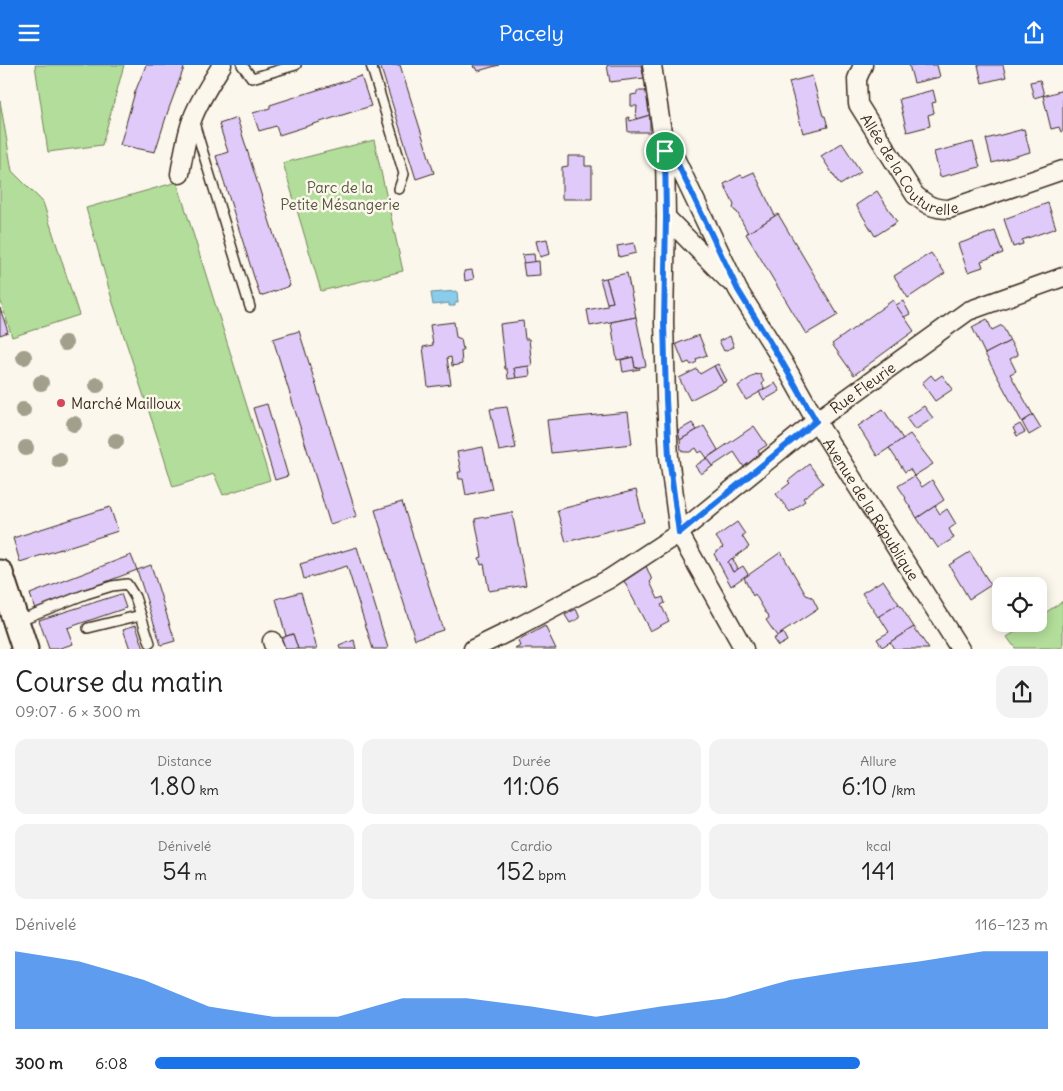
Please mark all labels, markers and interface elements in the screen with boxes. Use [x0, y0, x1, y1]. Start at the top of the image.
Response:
icon: menu [15, 19, 43, 47]
text: Pacely [499, 19, 564, 47]
icon: share [1020, 19, 1048, 47]
street label: Allée de la Couturelle [857, 110, 961, 219]
pin [644, 130, 686, 172]
icon: arrive [651, 137, 679, 165]
park label: Parc de la Petite Mésangerie [280, 178, 400, 214]
street label: Rue Fleurie [826, 357, 899, 417]
place label: Marché Mailloux [71, 394, 181, 413]
marker: Marché Mailloux [55, 397, 67, 409]
street label: Avenue de la République [820, 434, 924, 584]
map controls [992, 577, 1047, 632]
button: locate [992, 577, 1047, 632]
text: Course du matin [15, 664, 223, 700]
button: share [996, 666, 1048, 718]
text: 09:07 · 6 × 300 m [15, 701, 141, 721]
text: Distance [157, 752, 212, 770]
text: Durée [512, 752, 551, 770]
text: Allure [860, 752, 897, 770]
text: 1.80 [150, 770, 196, 802]
text: 11:06 [503, 770, 560, 802]
text: 6:10 [841, 770, 888, 802]
text: km [196, 781, 219, 799]
text: /km [888, 781, 916, 799]
text: Dénivelé [158, 837, 211, 855]
text: Cardio [511, 837, 552, 855]
text: kcal [866, 837, 891, 855]
text: 54 [162, 855, 191, 887]
text: 152 [497, 855, 535, 887]
text: 141 [861, 855, 896, 887]
text: m [191, 866, 207, 884]
text: bpm [535, 866, 566, 884]
text: Dénivelé [15, 914, 76, 934]
text: 116–123 m [975, 914, 1048, 934]
text: 300 m [15, 1053, 63, 1073]
text: 6:08 [95, 1053, 128, 1073]

